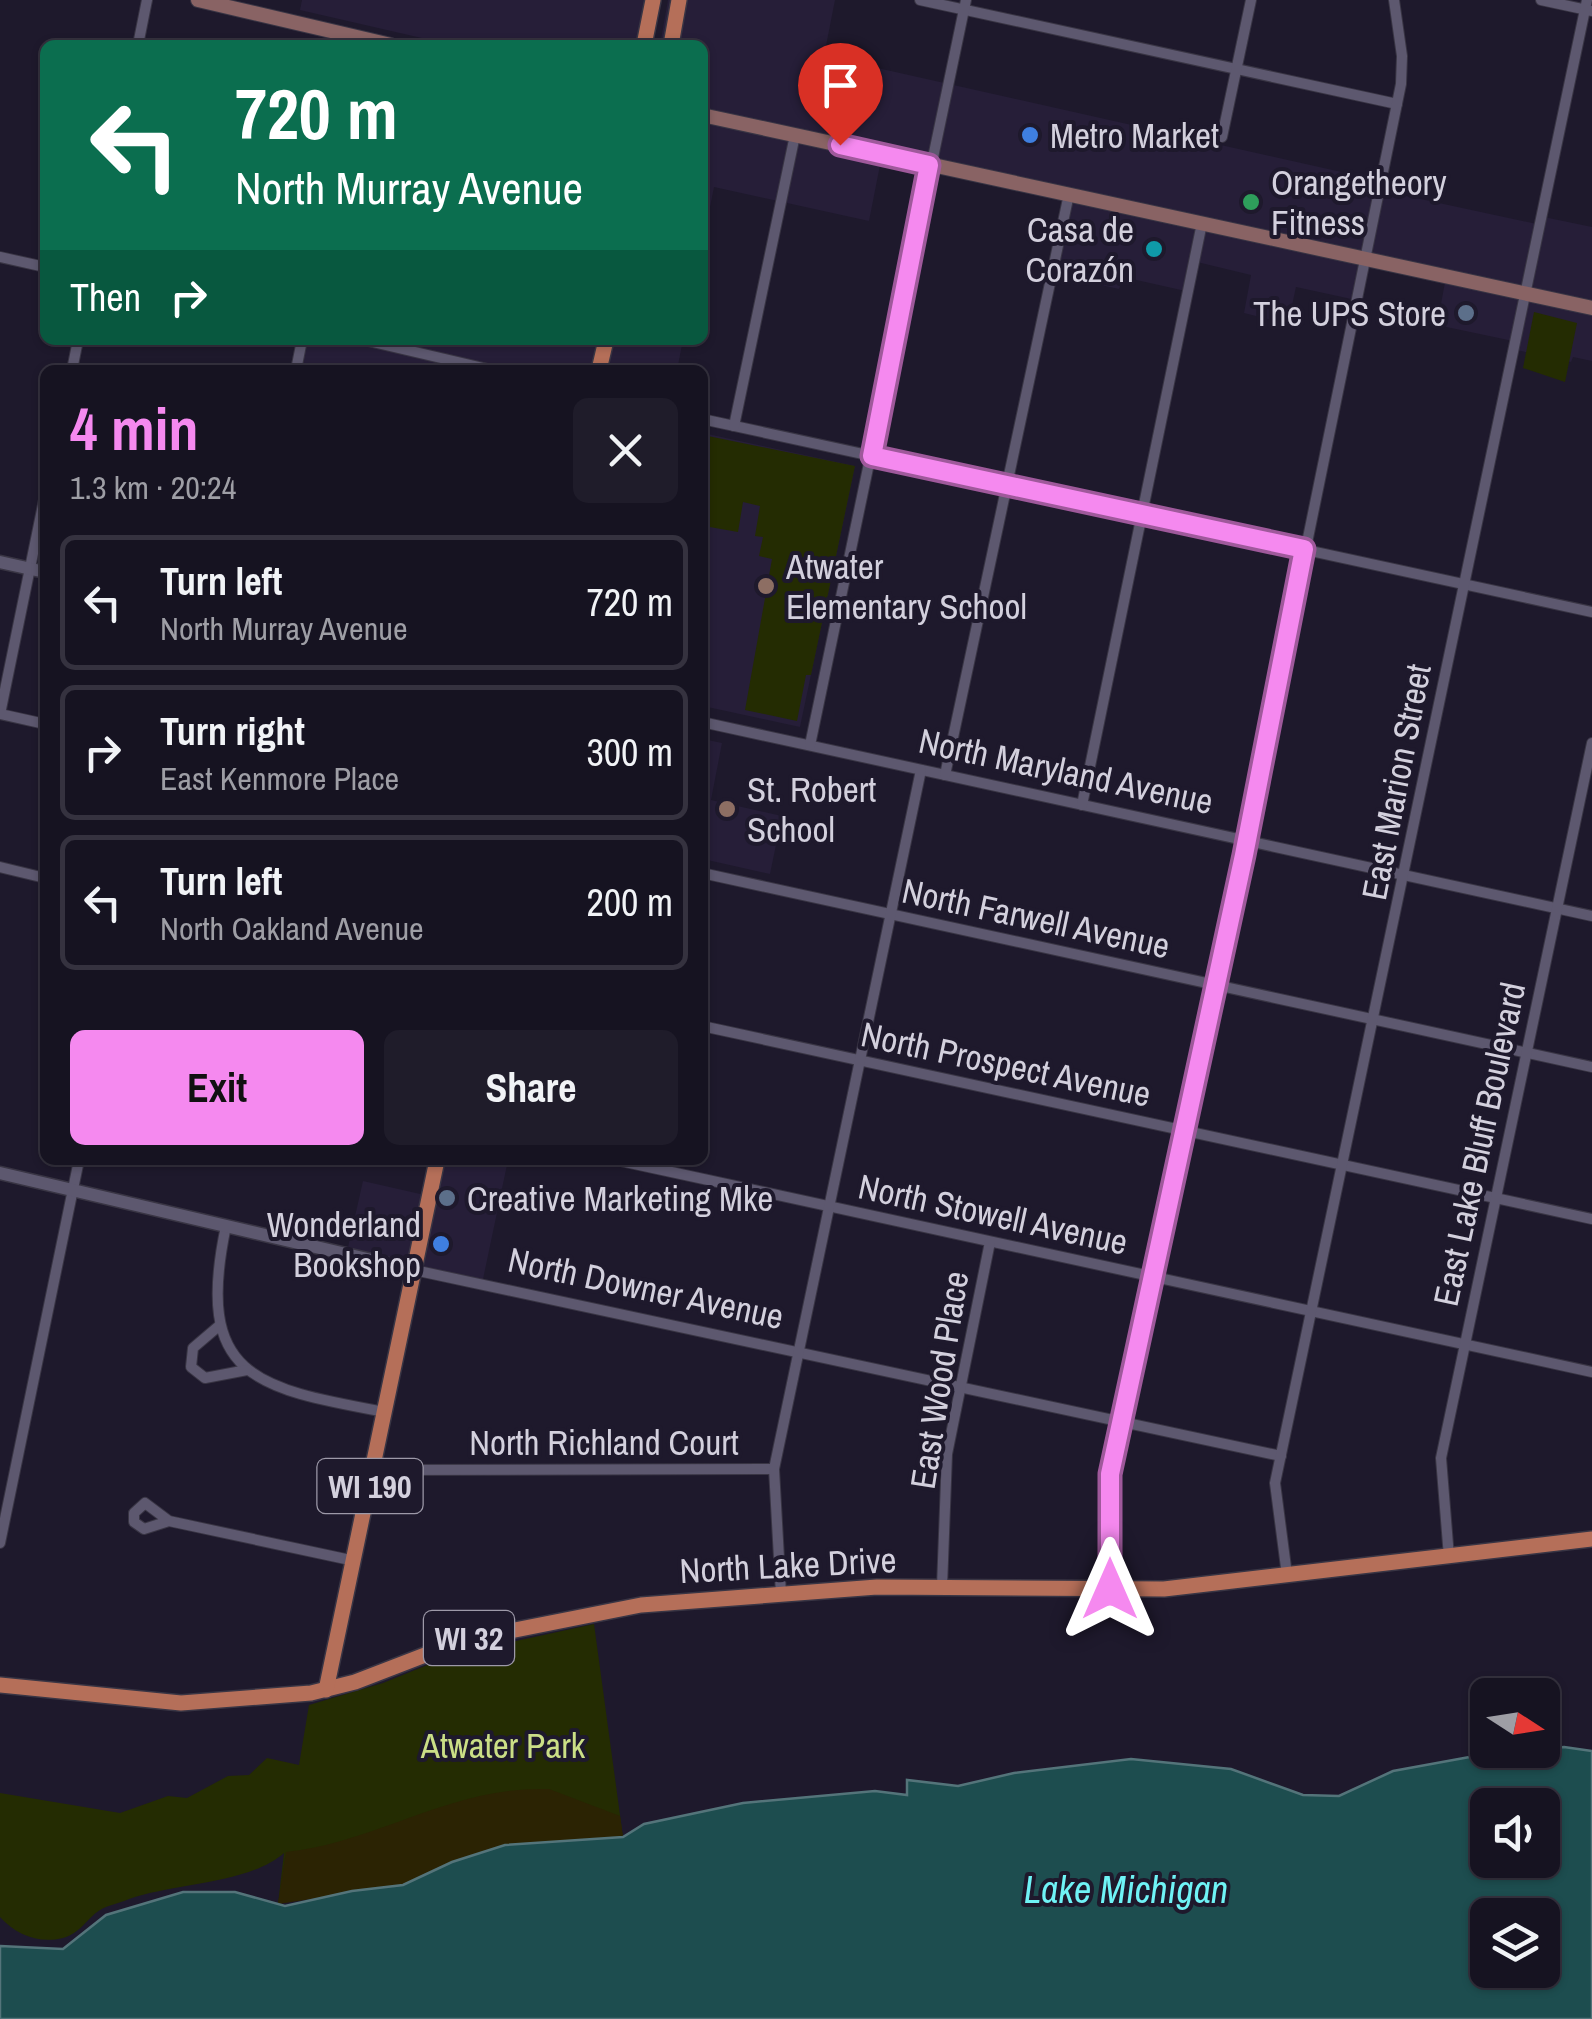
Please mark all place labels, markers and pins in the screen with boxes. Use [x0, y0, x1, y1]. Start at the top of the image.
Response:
pin [798, 43, 883, 146]
place label: Metro Market [1050, 112, 1219, 159]
marker: Metro Market [1019, 124, 1041, 146]
place label: Orangetheory Fitness [1271, 159, 1447, 246]
marker: Orangetheory Fitness [1240, 191, 1262, 213]
place label: Casa de Corazón [1026, 206, 1134, 293]
marker: Casa de Corazón [1143, 238, 1165, 260]
place label: The UPS Store [1253, 290, 1446, 337]
marker: The UPS Store [1455, 302, 1477, 324]
place label: Atwater Elementary School [785, 543, 1027, 630]
marker: Atwater Elementary School [755, 575, 777, 597]
place label: St. Robert School [747, 766, 876, 853]
marker: St. Robert School [716, 798, 738, 820]
place label: Creative Marketing Mke [467, 1175, 773, 1222]
marker: Creative Marketing Mke [436, 1187, 458, 1209]
place label: Wonderland Bookshop [267, 1201, 421, 1288]
marker: Wonderland Bookshop [430, 1233, 452, 1255]

